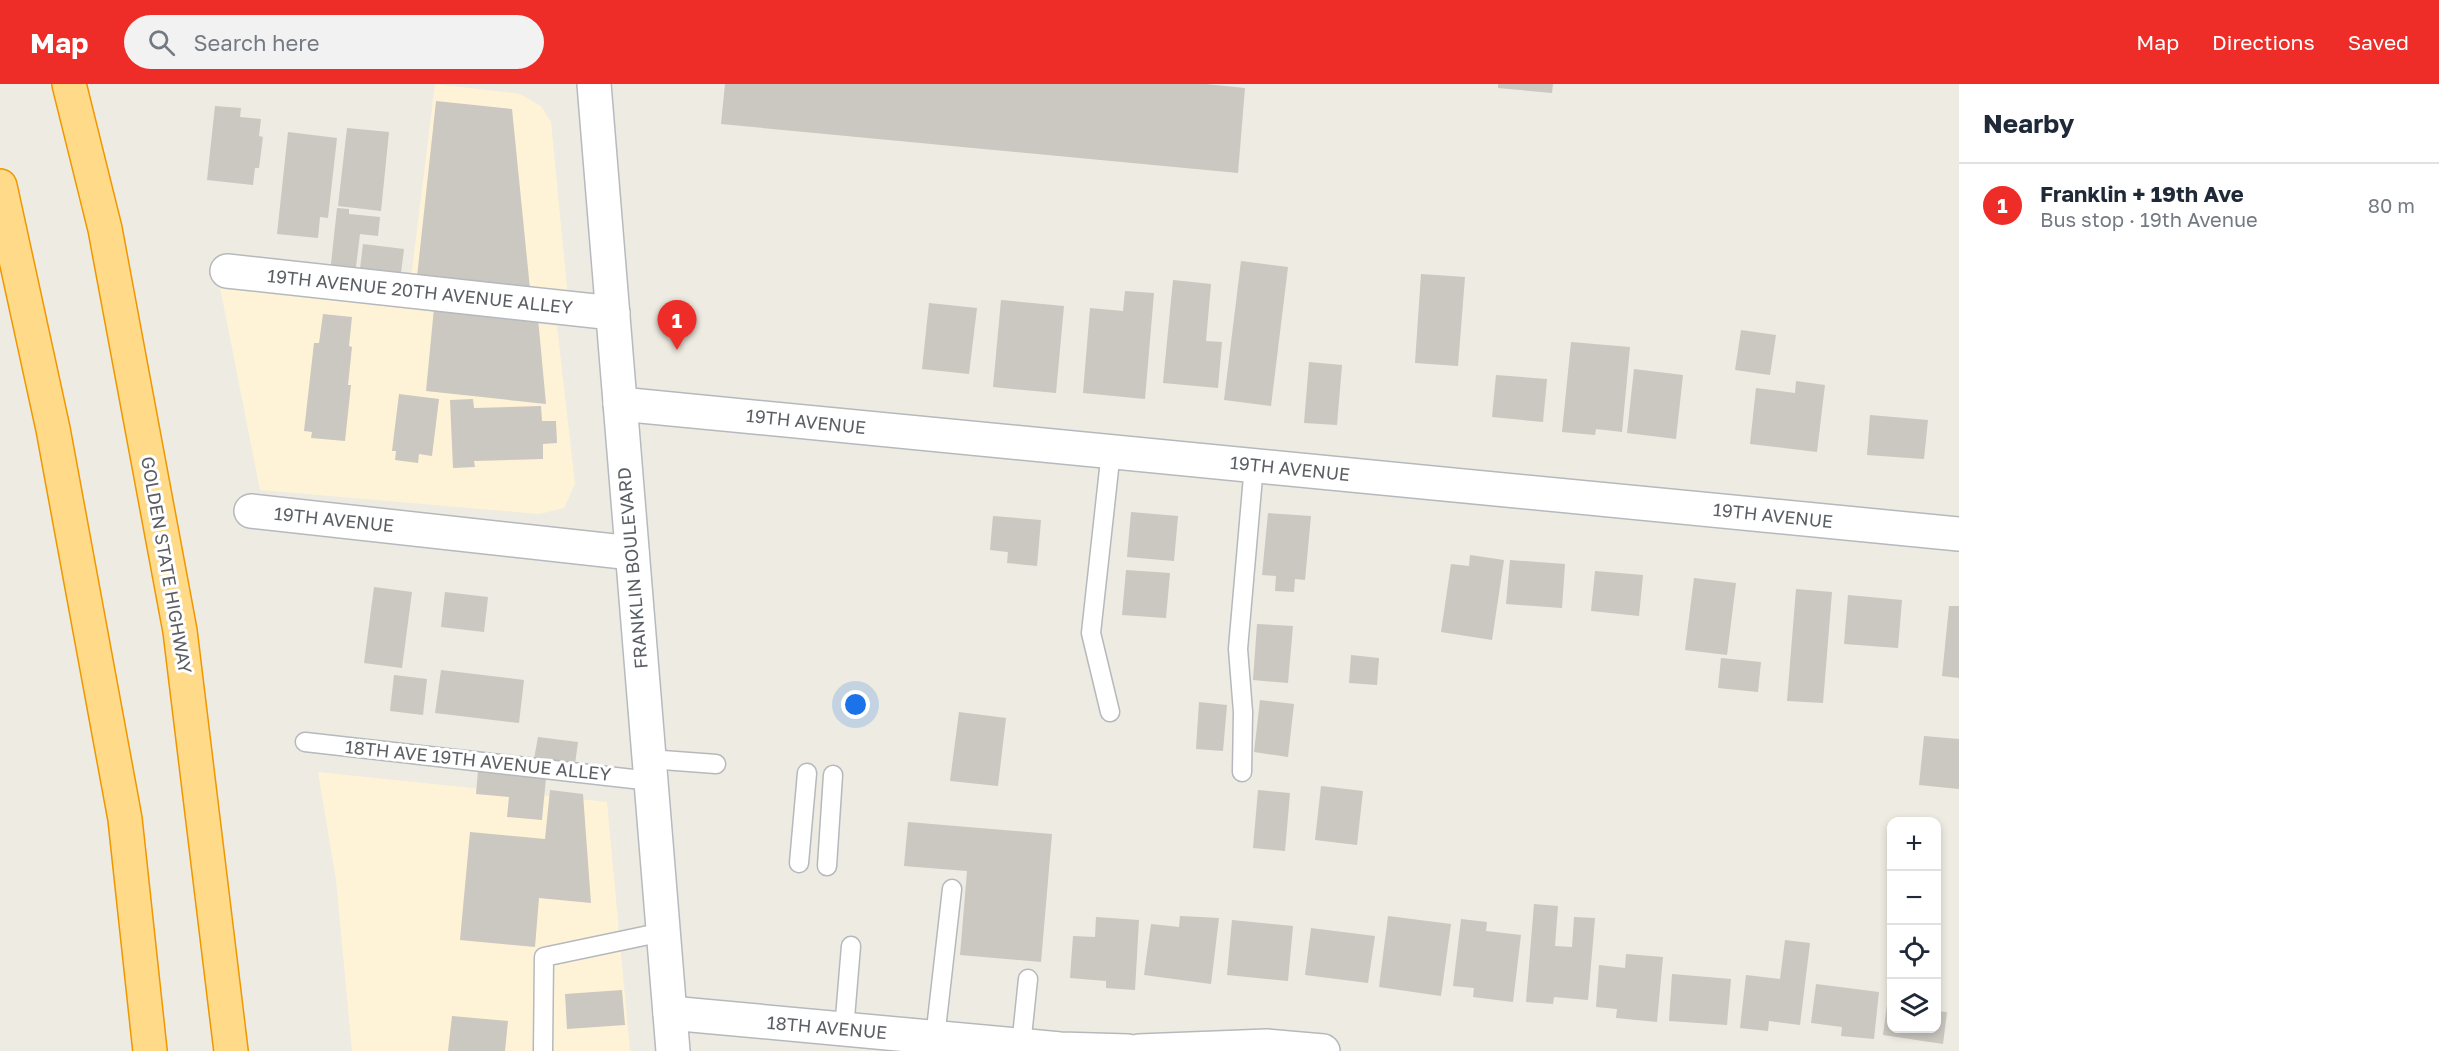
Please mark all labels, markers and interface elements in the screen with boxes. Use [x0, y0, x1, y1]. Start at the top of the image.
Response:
search box [124, 15, 544, 69]
text: Map [30, 26, 88, 59]
icon: search [145, 26, 178, 59]
text: Search here [193, 29, 319, 56]
text: Map [2136, 29, 2179, 55]
text: Directions [2212, 29, 2315, 55]
text: Saved [2348, 29, 2409, 55]
text: Nearby [1983, 108, 2074, 139]
text: Franklin + 19th Ave [2040, 180, 2244, 207]
text: 1 [1997, 193, 2008, 217]
text: 80 m [2368, 193, 2415, 217]
text: Bus stop · 19th Avenue [2040, 207, 2258, 231]
street label: 19TH AVENUE 20TH AVENUE ALLEY [266, 264, 574, 318]
pin: 1 [658, 300, 696, 350]
street label: 19TH AVENUE [745, 404, 867, 438]
street label: 19TH AVENUE [1229, 451, 1351, 485]
street label: GOLDEN STATE HIGHWAY [137, 455, 197, 676]
street label: FRANKLIN BOULEVARD [612, 466, 652, 670]
street label: 19TH AVENUE [1712, 498, 1834, 532]
street label: 19TH AVENUE [273, 502, 395, 536]
your location [841, 690, 870, 719]
street label: 18TH AVE 19TH AVENUE ALLEY [344, 735, 613, 785]
map controls [1887, 817, 1941, 1033]
button: + [1887, 817, 1941, 871]
button: − [1887, 871, 1941, 925]
button: locate [1887, 925, 1941, 979]
button: layers [1887, 979, 1941, 1033]
street label: 18TH AVENUE [766, 1011, 888, 1043]

